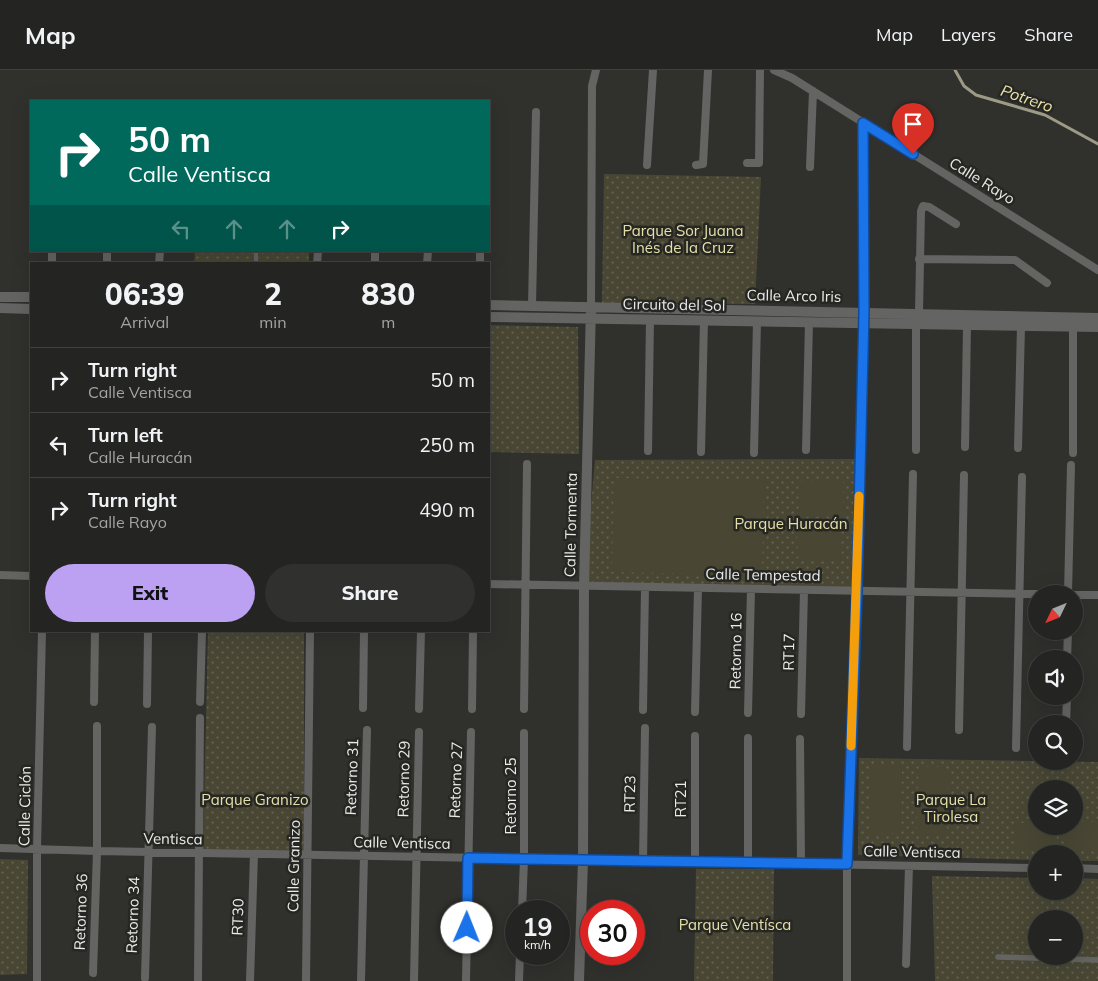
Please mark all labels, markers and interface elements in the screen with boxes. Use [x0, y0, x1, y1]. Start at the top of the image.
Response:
text: Map [25, 20, 76, 50]
text: Map [876, 23, 913, 46]
text: Layers [941, 23, 996, 46]
text: Share [1024, 23, 1073, 46]
water label: Potrero [998, 80, 1056, 116]
pin [892, 103, 934, 154]
icon: arrive [899, 110, 927, 138]
text: 50 m [128, 117, 211, 161]
icon: right [45, 120, 110, 185]
street label: Calle Rayo [946, 153, 1019, 208]
text: Calle Ventisca [128, 160, 271, 188]
icon: left [167, 215, 195, 243]
icon: ahead [220, 215, 248, 243]
icon: ahead [273, 215, 301, 243]
icon: right [326, 215, 354, 243]
park label: Parque Sor Juana Inés de la Cruz [622, 221, 744, 257]
text: 06:39 [105, 275, 185, 313]
text: 2 [264, 275, 282, 313]
text: 830 [361, 275, 415, 313]
street label: Calle Arco Iris [746, 285, 842, 306]
street label: Circuito del Sol [623, 294, 725, 315]
text: Arrival [120, 312, 169, 332]
text: min [259, 312, 287, 332]
text: m [381, 312, 395, 332]
text: Turn right [88, 358, 177, 382]
icon: right [45, 366, 73, 394]
text: 50 m [431, 368, 475, 392]
text: Calle Ventisca [88, 382, 192, 402]
text: Turn left [88, 423, 163, 447]
icon: left [45, 431, 73, 459]
text: 250 m [419, 433, 475, 457]
text: Calle Huracán [88, 447, 193, 467]
street label: Calle Tormenta [560, 473, 581, 577]
text: Turn right [88, 488, 177, 512]
icon: right [45, 496, 73, 524]
text: 490 m [419, 498, 475, 522]
text: Calle Rayo [88, 512, 167, 532]
park label: Parque Huracán [734, 514, 848, 533]
button: Exit [45, 564, 255, 622]
button: Share [265, 564, 475, 622]
street label: Calle Tempestad [705, 564, 821, 585]
north arrow [1028, 585, 1082, 640]
map controls [1028, 585, 1083, 965]
street label: Retorno 16 [725, 612, 746, 690]
street label: RT17 [779, 633, 798, 671]
button: sound [1028, 650, 1083, 705]
button: search [1028, 715, 1083, 770]
street label: Retorno 31 [341, 738, 362, 816]
street label: Retorno 29 [393, 740, 414, 818]
street label: Retorno 27 [445, 741, 466, 819]
street label: Retorno 25 [501, 758, 520, 834]
street label: Calle Ciclón [14, 766, 35, 846]
street label: RT23 [620, 775, 639, 813]
street label: RT21 [671, 780, 690, 818]
button: layers [1028, 780, 1083, 835]
park label: Parque Granizo [201, 790, 309, 809]
park label: Parque La Tirolesa [916, 790, 986, 826]
street label: Calle Granizo [283, 820, 304, 912]
street label: Ventisca [143, 828, 203, 849]
street label: Calle Ventisca [353, 832, 451, 853]
street label: Calle Ventisca [863, 841, 961, 862]
button: + [1028, 845, 1083, 900]
street label: Retorno 36 [70, 873, 91, 951]
street label: Retorno 34 [122, 876, 143, 954]
street label: RT30 [227, 898, 248, 936]
speed limit sign: 30 [580, 900, 645, 965]
position arrow [440, 901, 492, 953]
button: − [1028, 910, 1083, 965]
text: 19 [522, 911, 553, 942]
park label: Parque Ventísca [679, 915, 791, 934]
text: km/h [524, 937, 551, 952]

